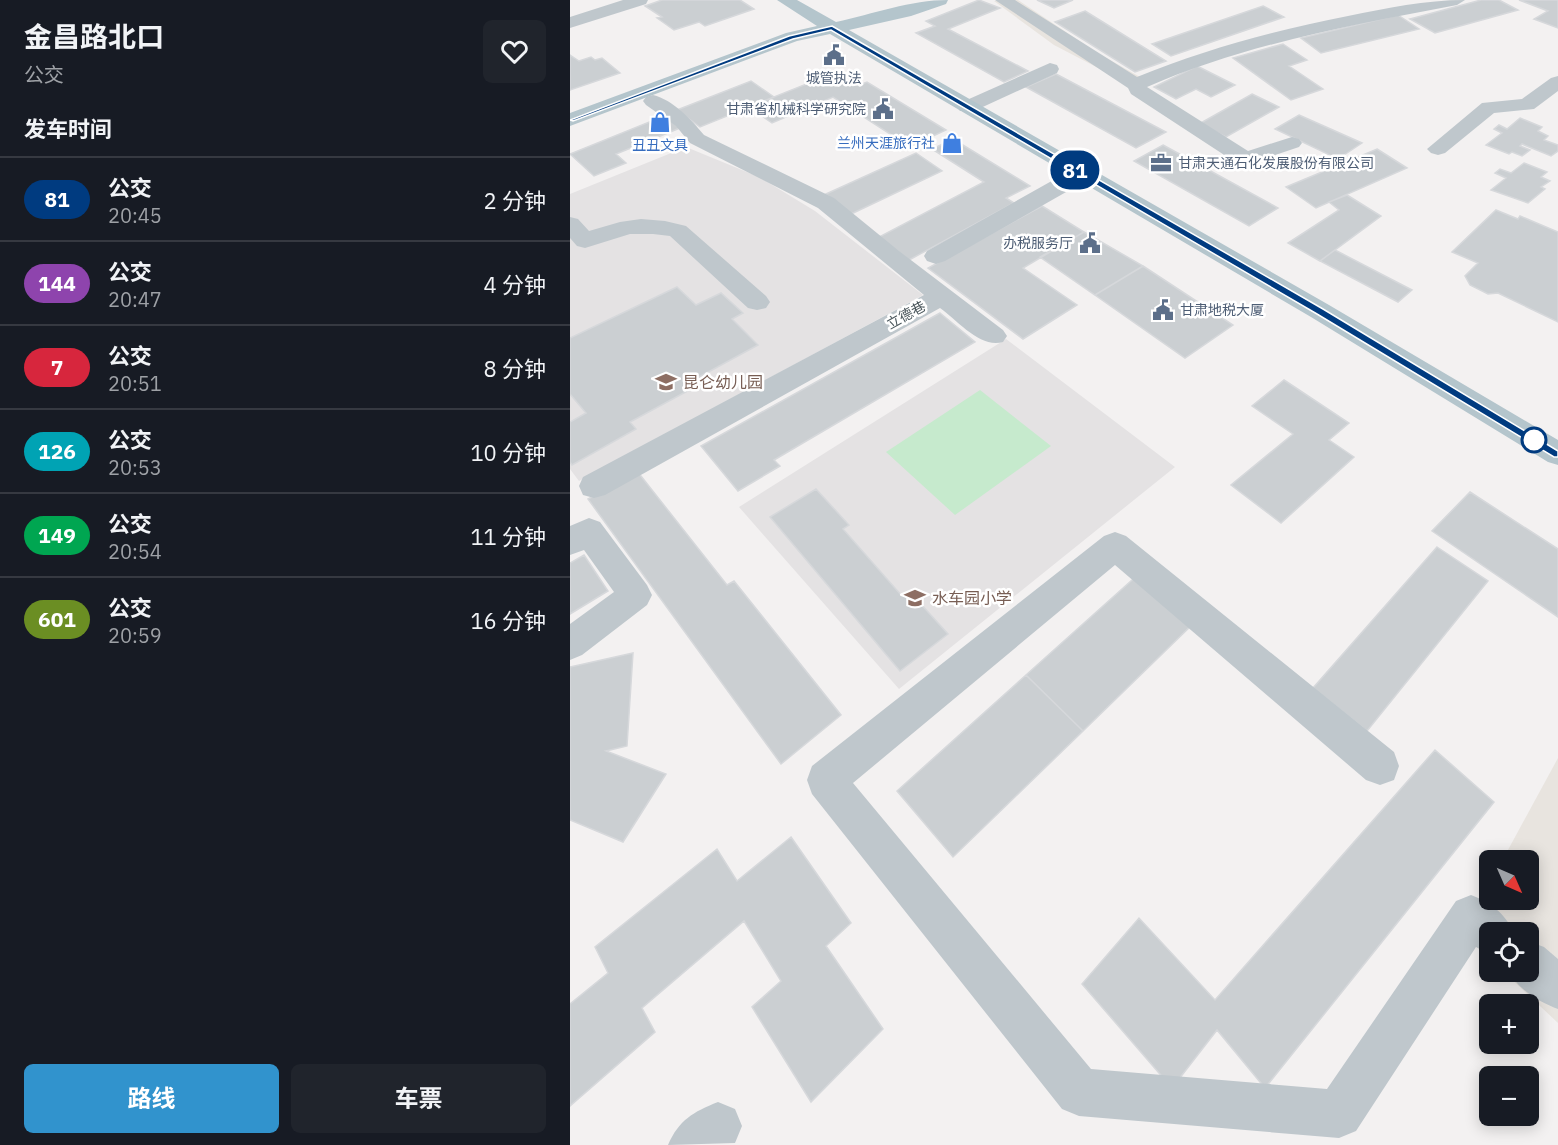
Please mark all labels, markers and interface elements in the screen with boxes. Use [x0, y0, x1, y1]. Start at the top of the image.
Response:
text: 金昌路北口 [24, 18, 164, 55]
button: heart [483, 20, 546, 83]
public building icon: 城管执法 [822, 43, 846, 67]
text: 公交 [24, 61, 64, 88]
place label: 城管执法 [806, 69, 862, 87]
public building icon: 甘肃省机械科学研究院 [871, 97, 895, 121]
place label: 甘肃省机械科学研究院 [726, 100, 866, 118]
shop icon: 丑丑文具 [648, 110, 672, 134]
text: 发车时间 [24, 114, 112, 143]
shop icon: 兰州天涯旅行社 [940, 131, 964, 155]
place label: 兰州天涯旅行社 [837, 134, 935, 152]
place label: 丑丑文具 [632, 136, 688, 154]
line badge: 81 [1048, 150, 1102, 190]
office icon: 甘肃天通石化发展股份有限公司 [1149, 151, 1173, 175]
place label: 甘肃天通石化发展股份有限公司 [1178, 154, 1374, 172]
text: 81 [1062, 156, 1088, 184]
text: 公交 [108, 173, 152, 202]
text: 81 [44, 185, 70, 213]
text: 2 分钟 [484, 186, 546, 215]
text: 20:45 [108, 202, 162, 229]
public building icon: 办税服务厅 [1078, 231, 1102, 255]
place label: 办税服务厅 [1003, 234, 1073, 252]
text: 公交 [108, 257, 152, 286]
text: 144 [38, 269, 76, 297]
text: 4 分钟 [484, 270, 546, 299]
text: 20:47 [108, 286, 162, 313]
street label: 立德巷 [883, 297, 929, 333]
public building icon: 甘肃地税大厦 [1151, 298, 1175, 322]
place label: 甘肃地税大厦 [1180, 301, 1264, 319]
text: 公交 [108, 341, 152, 370]
text: 7 [51, 353, 63, 381]
text: 8 分钟 [484, 354, 546, 383]
text: 20:51 [108, 370, 162, 397]
school or university icon: 昆仑幼儿园 [654, 370, 678, 394]
place label: 昆仑幼儿园 [683, 372, 763, 392]
text: 公交 [108, 425, 152, 454]
unlabelled marker [1521, 427, 1547, 453]
text: 126 [38, 437, 76, 465]
text: 10 分钟 [470, 438, 546, 467]
text: 20:53 [108, 454, 162, 481]
text: 公交 [108, 509, 152, 538]
text: 149 [38, 521, 76, 549]
text: 11 分钟 [470, 522, 546, 551]
text: 20:54 [108, 538, 162, 565]
school or university icon: 水车园小学 [903, 586, 927, 610]
place label: 水车园小学 [932, 588, 1012, 608]
text: 公交 [108, 593, 152, 622]
text: 601 [38, 605, 76, 633]
text: 16 分钟 [470, 606, 546, 635]
text: 20:59 [108, 622, 162, 649]
north arrow [1479, 850, 1539, 910]
map controls [1479, 850, 1539, 1126]
button: locate [1479, 922, 1539, 982]
button: + [1479, 994, 1539, 1054]
button: 路线 [24, 1064, 279, 1133]
button: 车票 [291, 1064, 546, 1133]
button: − [1479, 1066, 1539, 1126]

